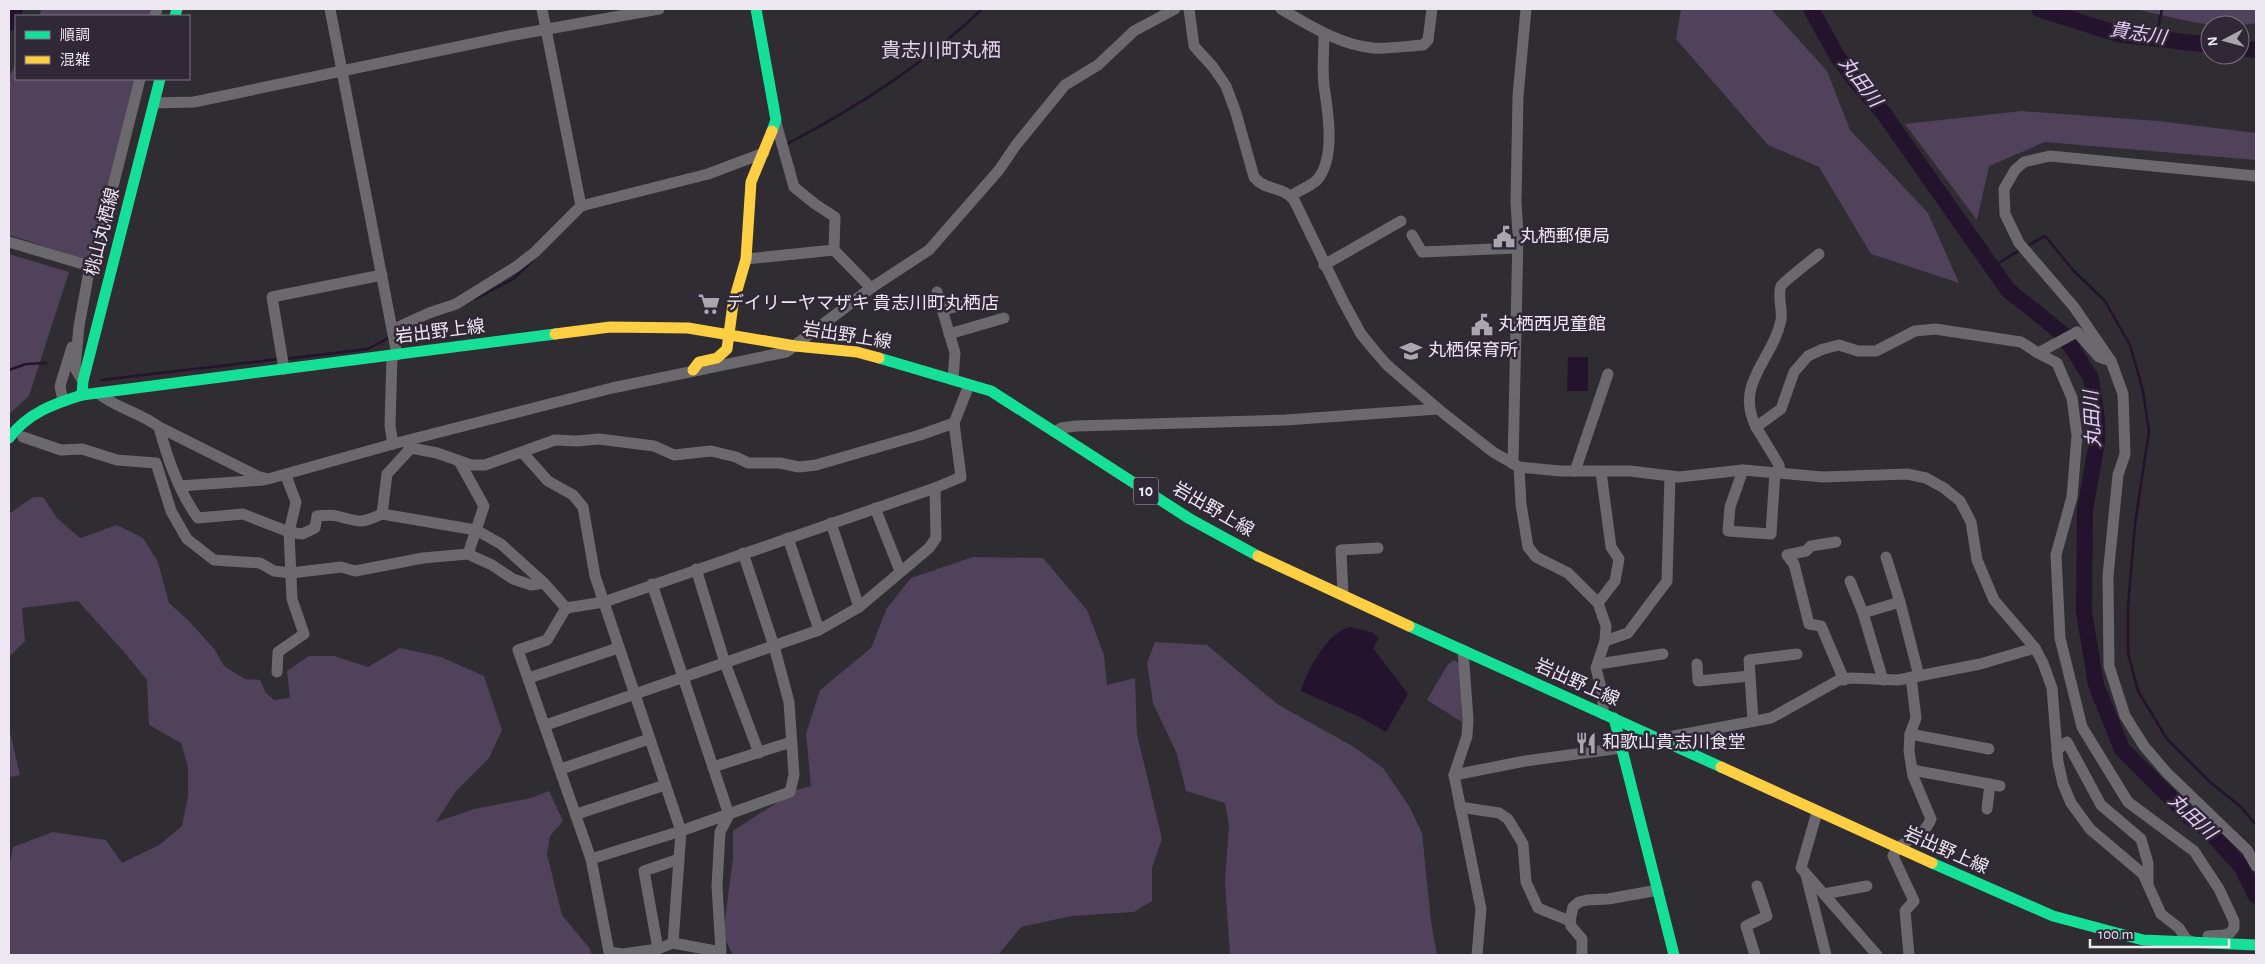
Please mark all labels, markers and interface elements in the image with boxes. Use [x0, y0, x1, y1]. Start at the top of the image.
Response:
legend [15, 15, 190, 80]
north arrow [2200, 15, 2250, 65]
water label: 貴志川 [2108, 19, 2170, 48]
text: 順調 [60, 28, 90, 43]
text: N [2206, 36, 2221, 47]
district label: 貴志川町丸栖 [881, 39, 1001, 61]
text: 混雑 [60, 52, 90, 68]
water label: 丸田川 [1835, 53, 1887, 112]
street label: 桃山丸栖線 [81, 186, 123, 278]
public building icon: 丸栖郵便局 [1491, 224, 1517, 250]
place label: 丸栖郵便局 [1520, 227, 1610, 246]
supermarket icon: デイリーヤマザキ 貴志川町丸栖店 [696, 291, 722, 317]
place label: デイリーヤマザキ 貴志川町丸栖店 [726, 293, 999, 313]
public building icon: 丸栖西児童館 [1469, 312, 1495, 338]
place label: 丸栖西児童館 [1498, 315, 1606, 334]
street label: 岩出野上線 [394, 316, 486, 346]
street label: 岩出野上線 [801, 318, 893, 352]
school or university icon: 丸栖保育所 [1398, 338, 1424, 364]
place label: 丸栖保育所 [1428, 341, 1518, 360]
water label: 丸田川 [2081, 388, 2104, 448]
road number: 10 [1134, 478, 1158, 504]
street label: 岩出野上線 [1170, 478, 1257, 540]
street label: 岩出野上線 [1532, 655, 1623, 710]
restaurant icon: 和歌山貴志川食堂 [1573, 730, 1599, 756]
place label: 和歌山貴志川食堂 [1602, 732, 1746, 752]
water label: 丸田川 [2165, 790, 2221, 845]
street label: 岩出野上線 [1901, 823, 1992, 878]
scale bar [2090, 916, 2229, 948]
text: 100 m [2098, 927, 2133, 942]

